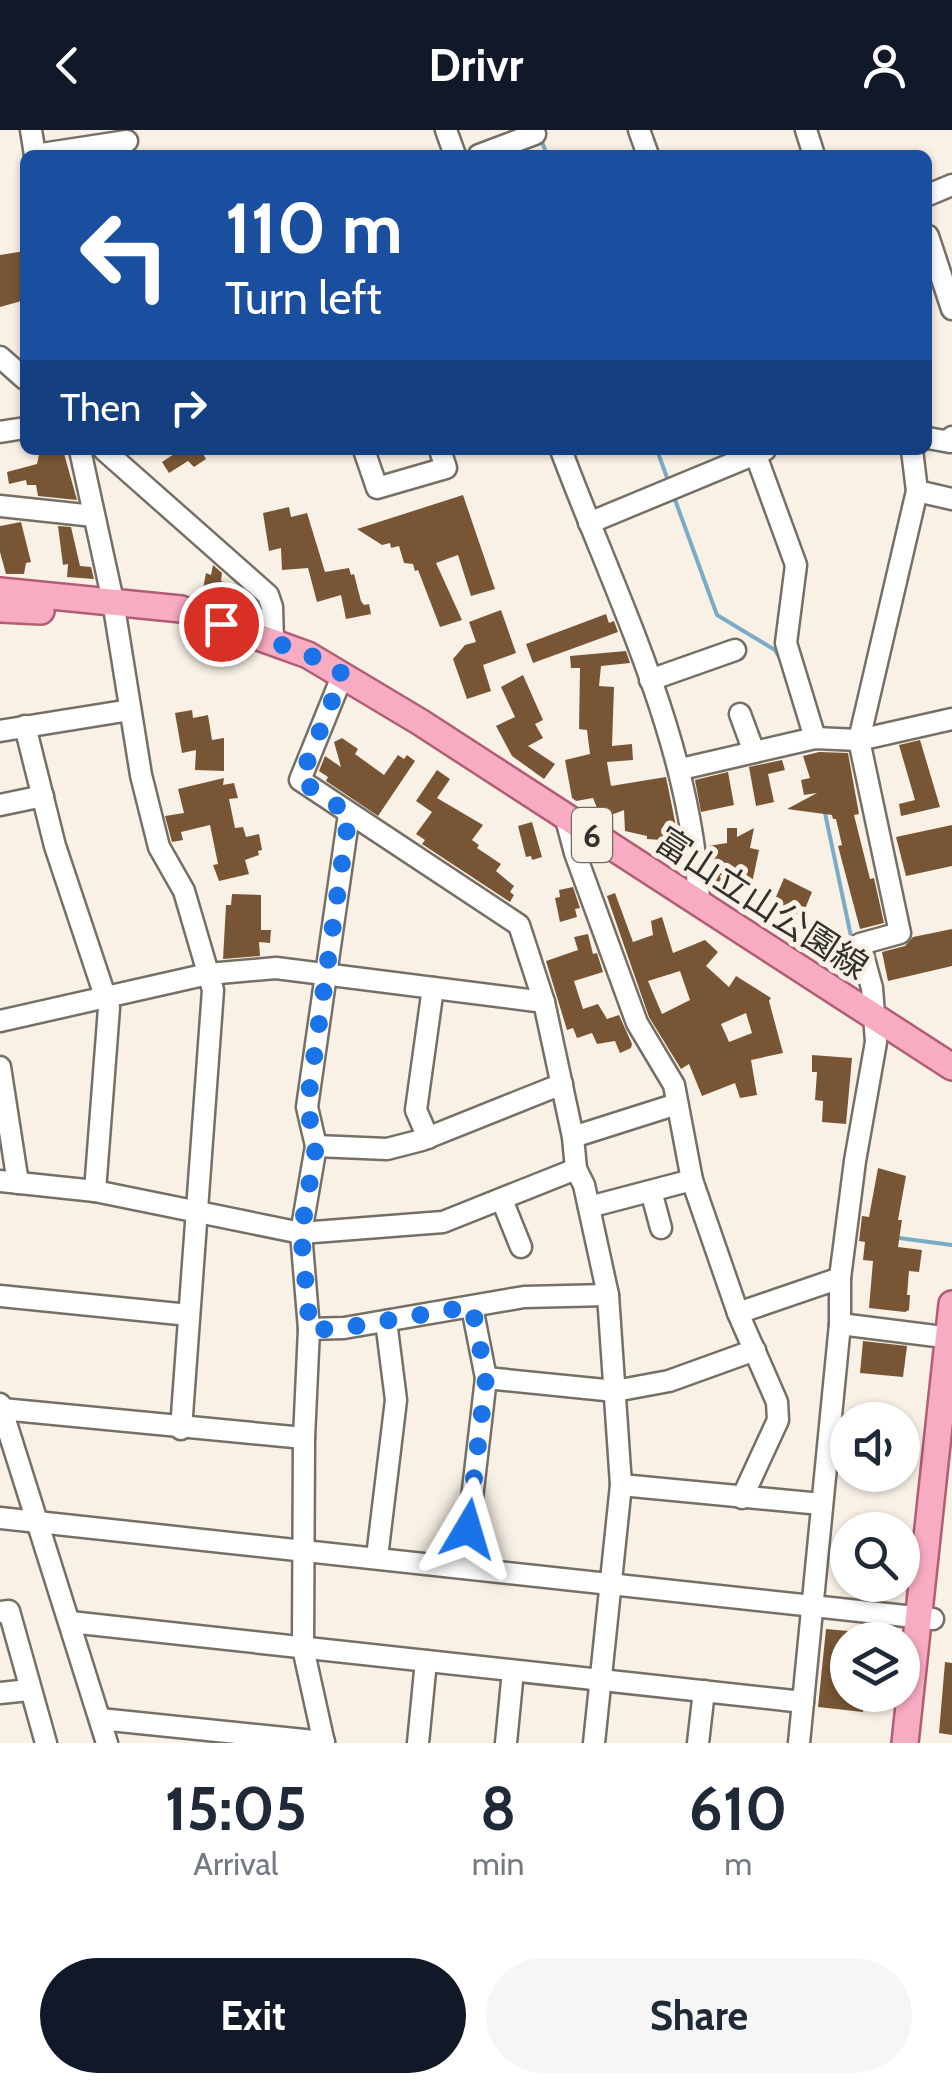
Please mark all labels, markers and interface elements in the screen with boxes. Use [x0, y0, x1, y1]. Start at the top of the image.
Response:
icon: back [40, 38, 95, 93]
text: Drivr [429, 38, 523, 92]
icon: person [857, 38, 912, 93]
text: 110 m [225, 185, 403, 271]
icon: left [60, 190, 190, 320]
text: Turn left [225, 271, 382, 325]
icon: right [161, 380, 216, 435]
text: Then [60, 384, 141, 431]
pin [179, 582, 264, 667]
icon: arrive [194, 597, 249, 652]
road number: 6 [572, 808, 612, 862]
street label: 富山立山公園線 [648, 818, 876, 988]
map controls [830, 1402, 920, 1712]
button: sound [830, 1402, 920, 1492]
position arrow [416, 1477, 520, 1581]
button: search [830, 1512, 920, 1602]
button: layers [830, 1622, 920, 1712]
text: 15:05 [165, 1772, 307, 1845]
text: 8 [480, 1772, 516, 1845]
text: 610 [689, 1772, 787, 1845]
text: Arrival [193, 1844, 278, 1883]
text: min [472, 1844, 524, 1883]
text: m [724, 1844, 752, 1883]
button: Exit [40, 1958, 466, 2073]
button: Share [486, 1958, 912, 2073]

